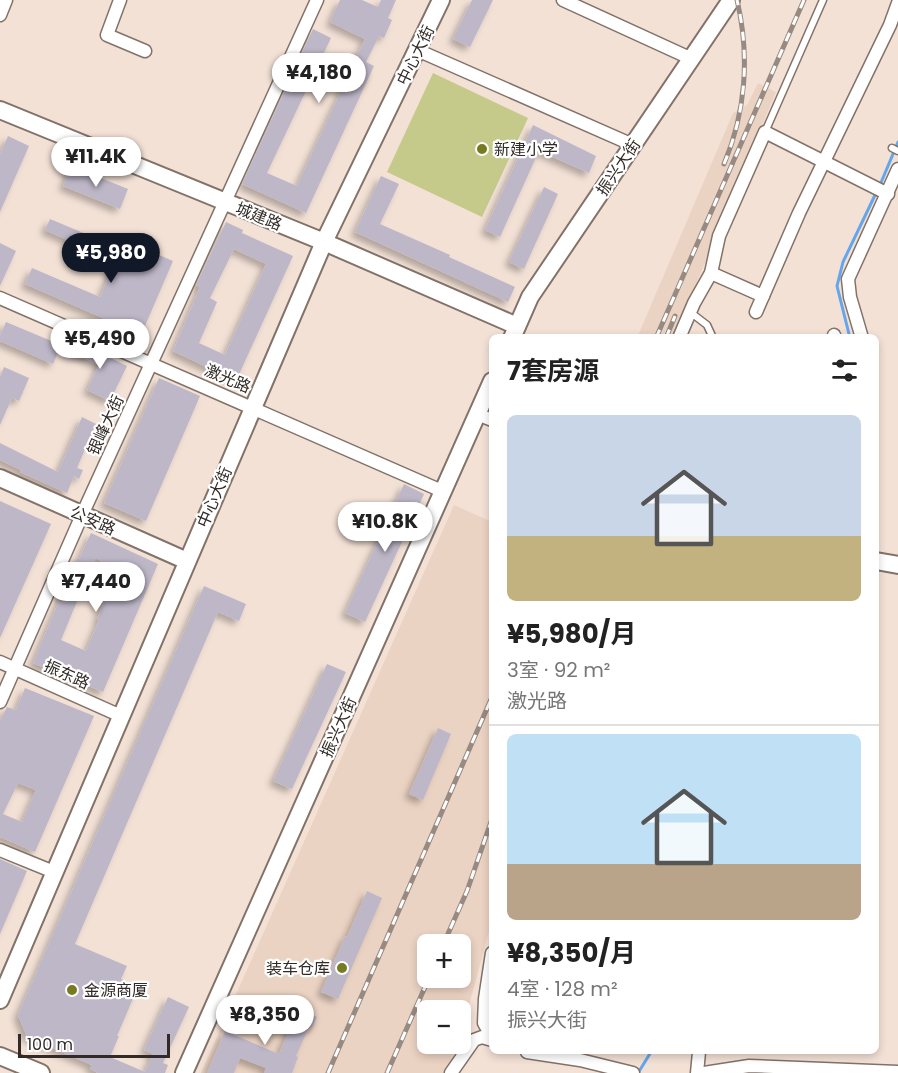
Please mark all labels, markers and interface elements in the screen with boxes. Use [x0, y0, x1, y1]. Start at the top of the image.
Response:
street label: 中心大街 [391, 21, 440, 89]
pin: ¥4,180 [270, 53, 368, 104]
text: ¥4,180 [286, 58, 352, 86]
street label: 振兴大街 [591, 134, 646, 200]
pin: ¥11.4K [47, 137, 145, 188]
place label: 新建小学 [494, 138, 558, 161]
text: ¥11.4K [65, 142, 127, 170]
marker: 新建小学 [475, 142, 489, 156]
street label: 城建路 [232, 197, 285, 236]
pin: ¥5,980 [62, 233, 160, 284]
text: ¥5,980 [76, 238, 146, 266]
pin: ¥5,490 [51, 319, 149, 370]
text: ¥5,490 [64, 324, 136, 352]
text: 7套房源 [507, 353, 599, 389]
icon: filters [828, 354, 861, 387]
street label: 激光路 [201, 358, 254, 398]
street label: 银峰大街 [82, 391, 129, 459]
icon: home [630, 454, 738, 562]
street label: 中心大街 [191, 463, 238, 531]
street label: 公安路 [66, 500, 119, 541]
pin: ¥10.8K [336, 502, 434, 553]
text: ¥10.8K [352, 507, 418, 535]
pin: ¥7,440 [47, 562, 145, 613]
text: ¥7,440 [61, 567, 131, 595]
text: ¥5,980/月 [507, 616, 636, 652]
street label: 振东路 [40, 654, 93, 695]
text: 3室 · 92 m² [507, 656, 610, 684]
text: 激光路 [507, 687, 567, 715]
street label: 振兴大街 [315, 693, 362, 761]
icon: home [630, 773, 738, 881]
map controls [417, 934, 471, 1054]
button: + [417, 934, 471, 988]
text: ¥8,350/月 [507, 935, 636, 971]
place label: 装车仓库 [266, 957, 330, 980]
marker: 装车仓库 [335, 961, 349, 975]
text: 4室 · 128 m² [507, 975, 618, 1003]
place label: 金源商厦 [84, 979, 148, 1002]
marker: 金源商厦 [65, 983, 79, 997]
pin: ¥8,350 [216, 995, 314, 1046]
text: ¥8,350 [230, 1000, 300, 1028]
button: − [417, 1000, 471, 1054]
text: 振兴大街 [507, 1006, 587, 1034]
scale bar [18, 1031, 170, 1058]
text: 100 m [27, 1033, 73, 1056]

